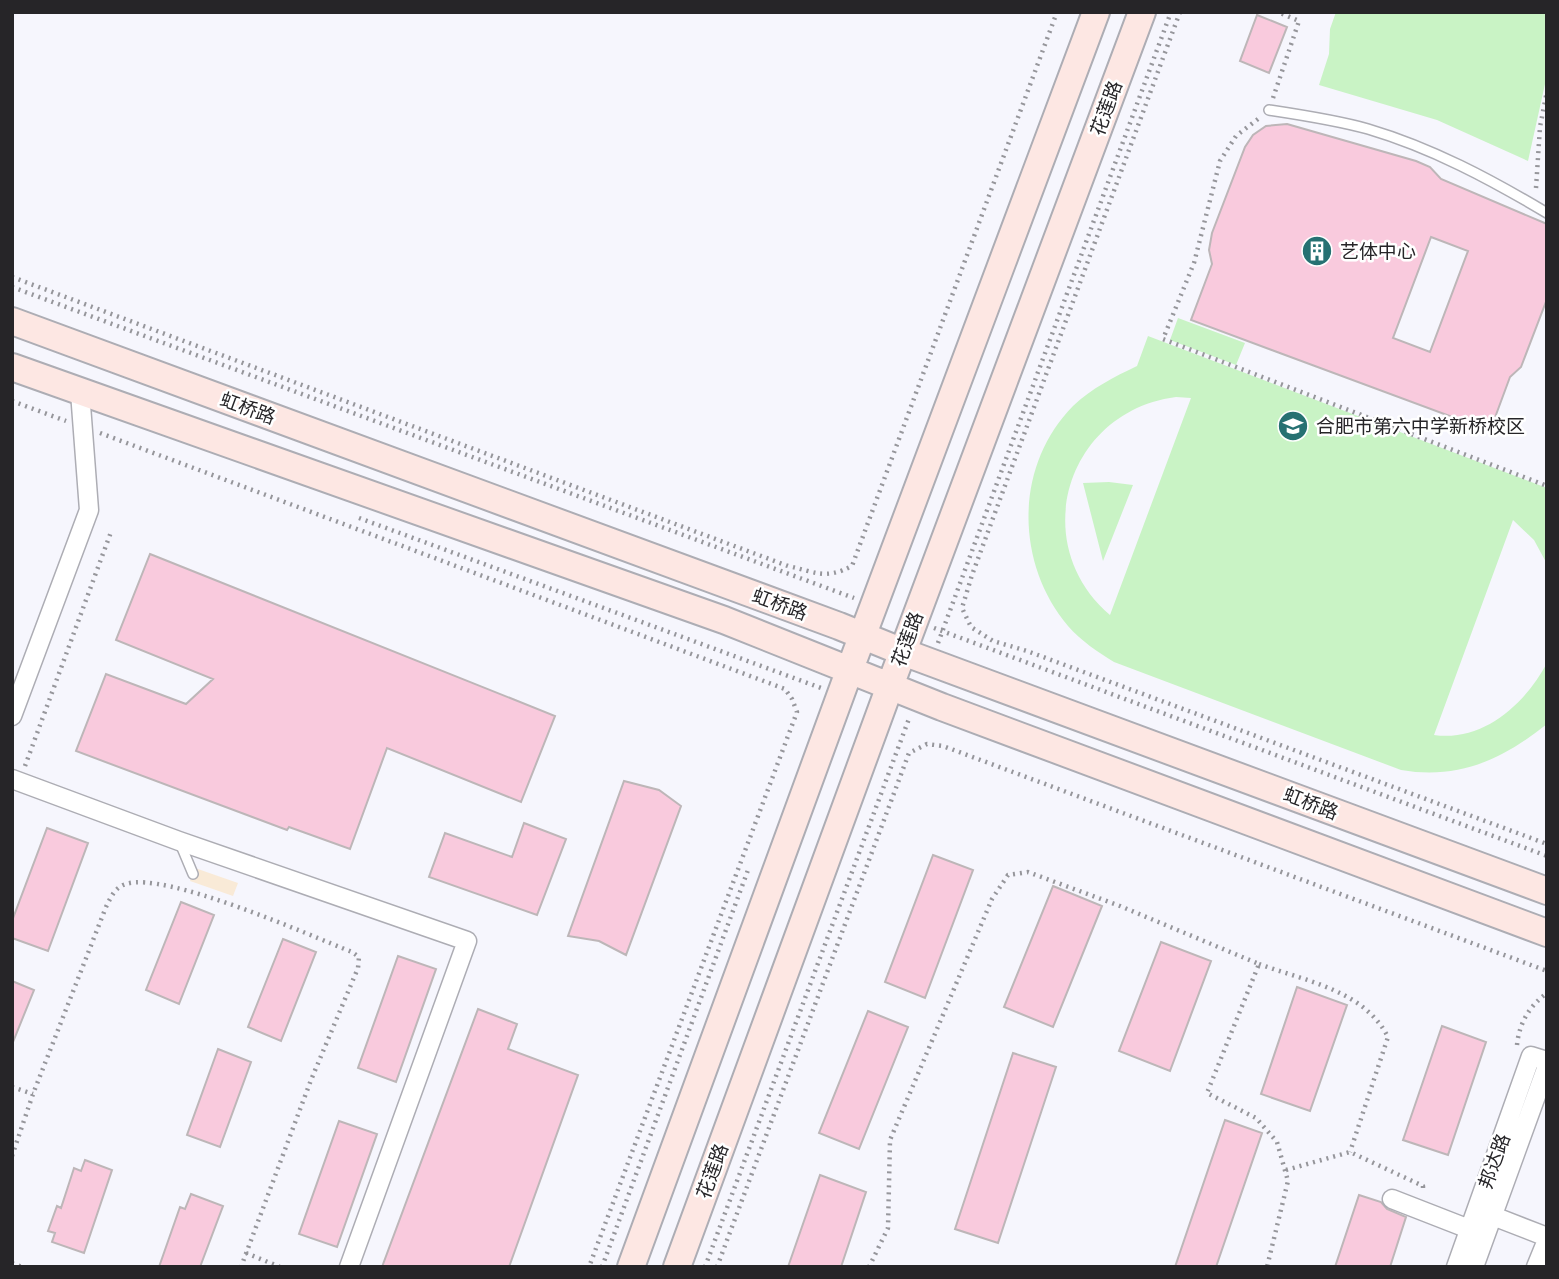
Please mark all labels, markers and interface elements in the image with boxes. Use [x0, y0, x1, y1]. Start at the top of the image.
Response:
street label: 花莲路 [1085, 77, 1127, 139]
building icon: 艺体中心 [1300, 234, 1334, 268]
place label: 艺体中心 [1340, 239, 1416, 263]
street label: 虹桥路 [217, 387, 279, 429]
school or university icon: 合肥市第六中学新桥校区 [1276, 409, 1310, 443]
place label: 合肥市第六中学新桥校区 [1316, 414, 1525, 438]
street label: 虹桥路 [749, 583, 811, 625]
street label: 花莲路 [886, 608, 928, 670]
street label: 虹桥路 [1280, 782, 1342, 824]
street label: 邦达路 [1473, 1130, 1515, 1192]
street label: 花莲路 [691, 1140, 733, 1202]

